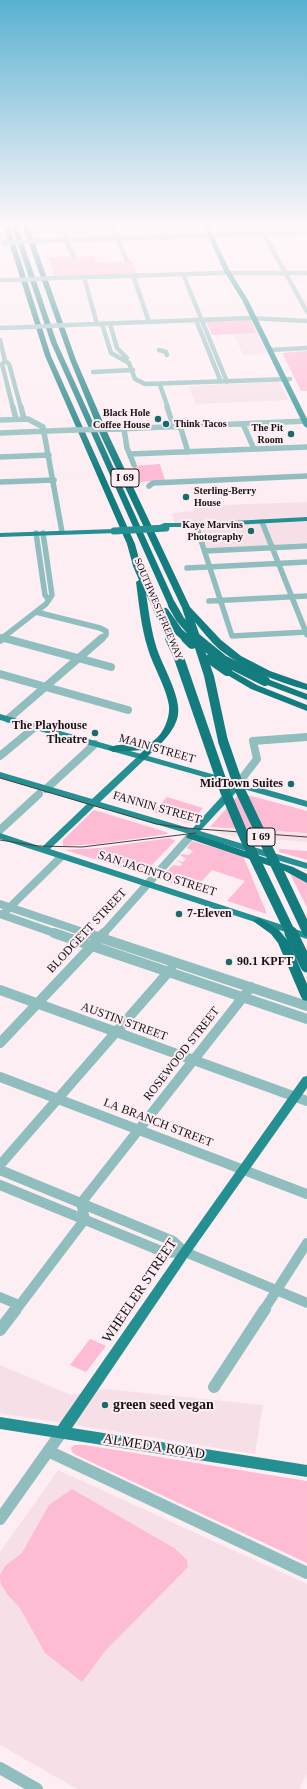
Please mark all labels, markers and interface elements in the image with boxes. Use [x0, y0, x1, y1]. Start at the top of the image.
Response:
place label: Black Hole Coffee House [93, 407, 150, 430]
marker: Black Hole Coffee House [153, 414, 163, 424]
place label: Think Tacos [174, 418, 227, 430]
marker: Think Tacos [161, 419, 171, 429]
place label: The Pit Room [252, 422, 283, 446]
marker: The Pit Room [286, 429, 296, 439]
road number: I 69 [111, 469, 139, 487]
place label: Sterling-Berry House [194, 485, 256, 508]
marker: Sterling-Berry House [181, 492, 191, 502]
place label: Kaye Marvins Photography [182, 519, 243, 542]
marker: Kaye Marvins Photography [246, 526, 256, 536]
street label: SOUTHWEST FREEWAY [131, 556, 185, 662]
place label: The Playhouse Theatre [12, 719, 87, 747]
marker: The Playhouse Theatre [90, 728, 100, 738]
street label: MAIN STREET [117, 731, 197, 767]
place label: MidTown Suites [200, 777, 283, 791]
marker: MidTown Suites [286, 779, 296, 789]
street label: FANNIN STREET [111, 788, 203, 828]
road number: I 69 [247, 828, 275, 846]
street label: SAN JACINTO STREET [96, 848, 218, 900]
street label: BLODGETT STREET [44, 886, 130, 976]
place label: 7-Eleven [187, 907, 232, 921]
marker: 7-Eleven [174, 909, 184, 919]
place label: 90.1 KPFT [237, 955, 293, 969]
marker: 90.1 KPFT [224, 957, 234, 967]
street label: AUSTIN STREET [79, 1000, 169, 1044]
street label: ROSEWOOD STREET [141, 1004, 223, 1104]
street label: LA BRANCH STREET [101, 1095, 215, 1151]
street label: WHEELER STREET [99, 1236, 181, 1346]
place label: green seed vegan [113, 1397, 214, 1413]
marker: green seed vegan [100, 1400, 110, 1410]
street label: ALMEDA ROAD [102, 1431, 206, 1463]

